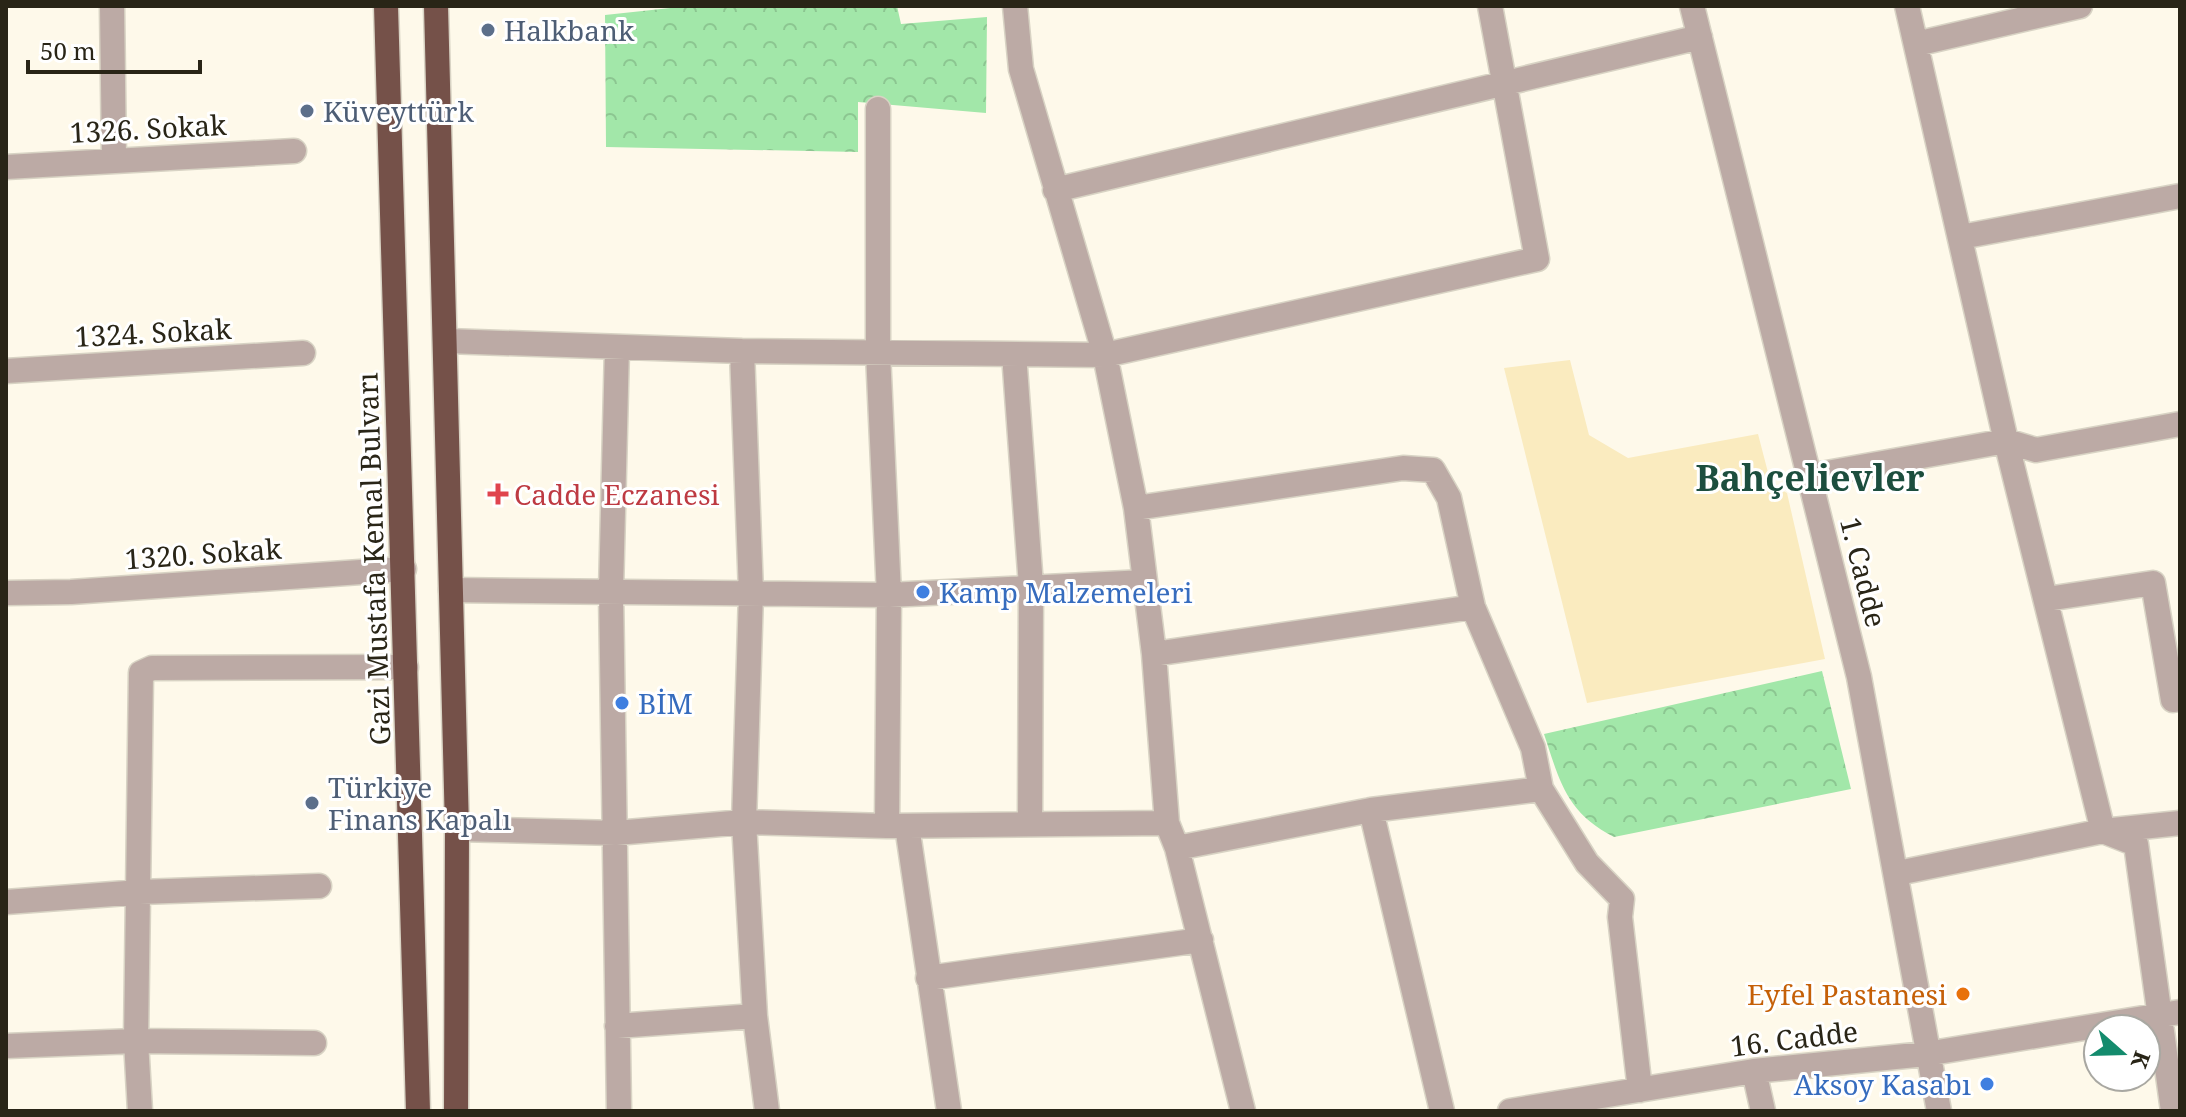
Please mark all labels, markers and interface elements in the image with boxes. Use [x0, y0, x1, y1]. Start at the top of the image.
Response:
place label: Halkbank [504, 11, 635, 49]
marker: Halkbank [479, 21, 497, 39]
scale bar [28, 24, 200, 74]
text: 50 m [40, 34, 96, 67]
place label: Küveyttürk [323, 92, 475, 130]
marker: Küveyttürk [298, 102, 316, 120]
street label: 1326. Sokak [69, 105, 228, 151]
street label: 1324. Sokak [74, 309, 233, 355]
street label: Gazi Mustafa Kemal Bulvarı [348, 372, 398, 746]
district label: Bahçelievler [1695, 453, 1925, 502]
place label: Cadde Eczanesi [514, 475, 720, 513]
marker: Cadde Eczanesi [489, 485, 507, 503]
street label: 1. Cadde [1832, 513, 1896, 631]
street label: 1320. Sokak [123, 529, 283, 577]
place label: Kamp Malzemeleri [939, 573, 1193, 611]
marker: Kamp Malzemeleri [914, 583, 932, 601]
place label: BİM [638, 684, 693, 722]
marker: BİM [613, 694, 631, 712]
place label: Türkiye Finans Kapalı [328, 768, 511, 838]
marker: Türkiye Finans Kapalı [303, 794, 321, 812]
place label: Eyfel Pastanesi [1747, 975, 1947, 1013]
marker: Eyfel Pastanesi [1954, 985, 1972, 1003]
street label: 16. Cadde [1728, 1011, 1860, 1065]
north arrow [2082, 1013, 2162, 1093]
text: K [2125, 1047, 2159, 1074]
place label: Aksoy Kasabı [1794, 1065, 1971, 1103]
marker: Aksoy Kasabı [1978, 1075, 1996, 1093]

